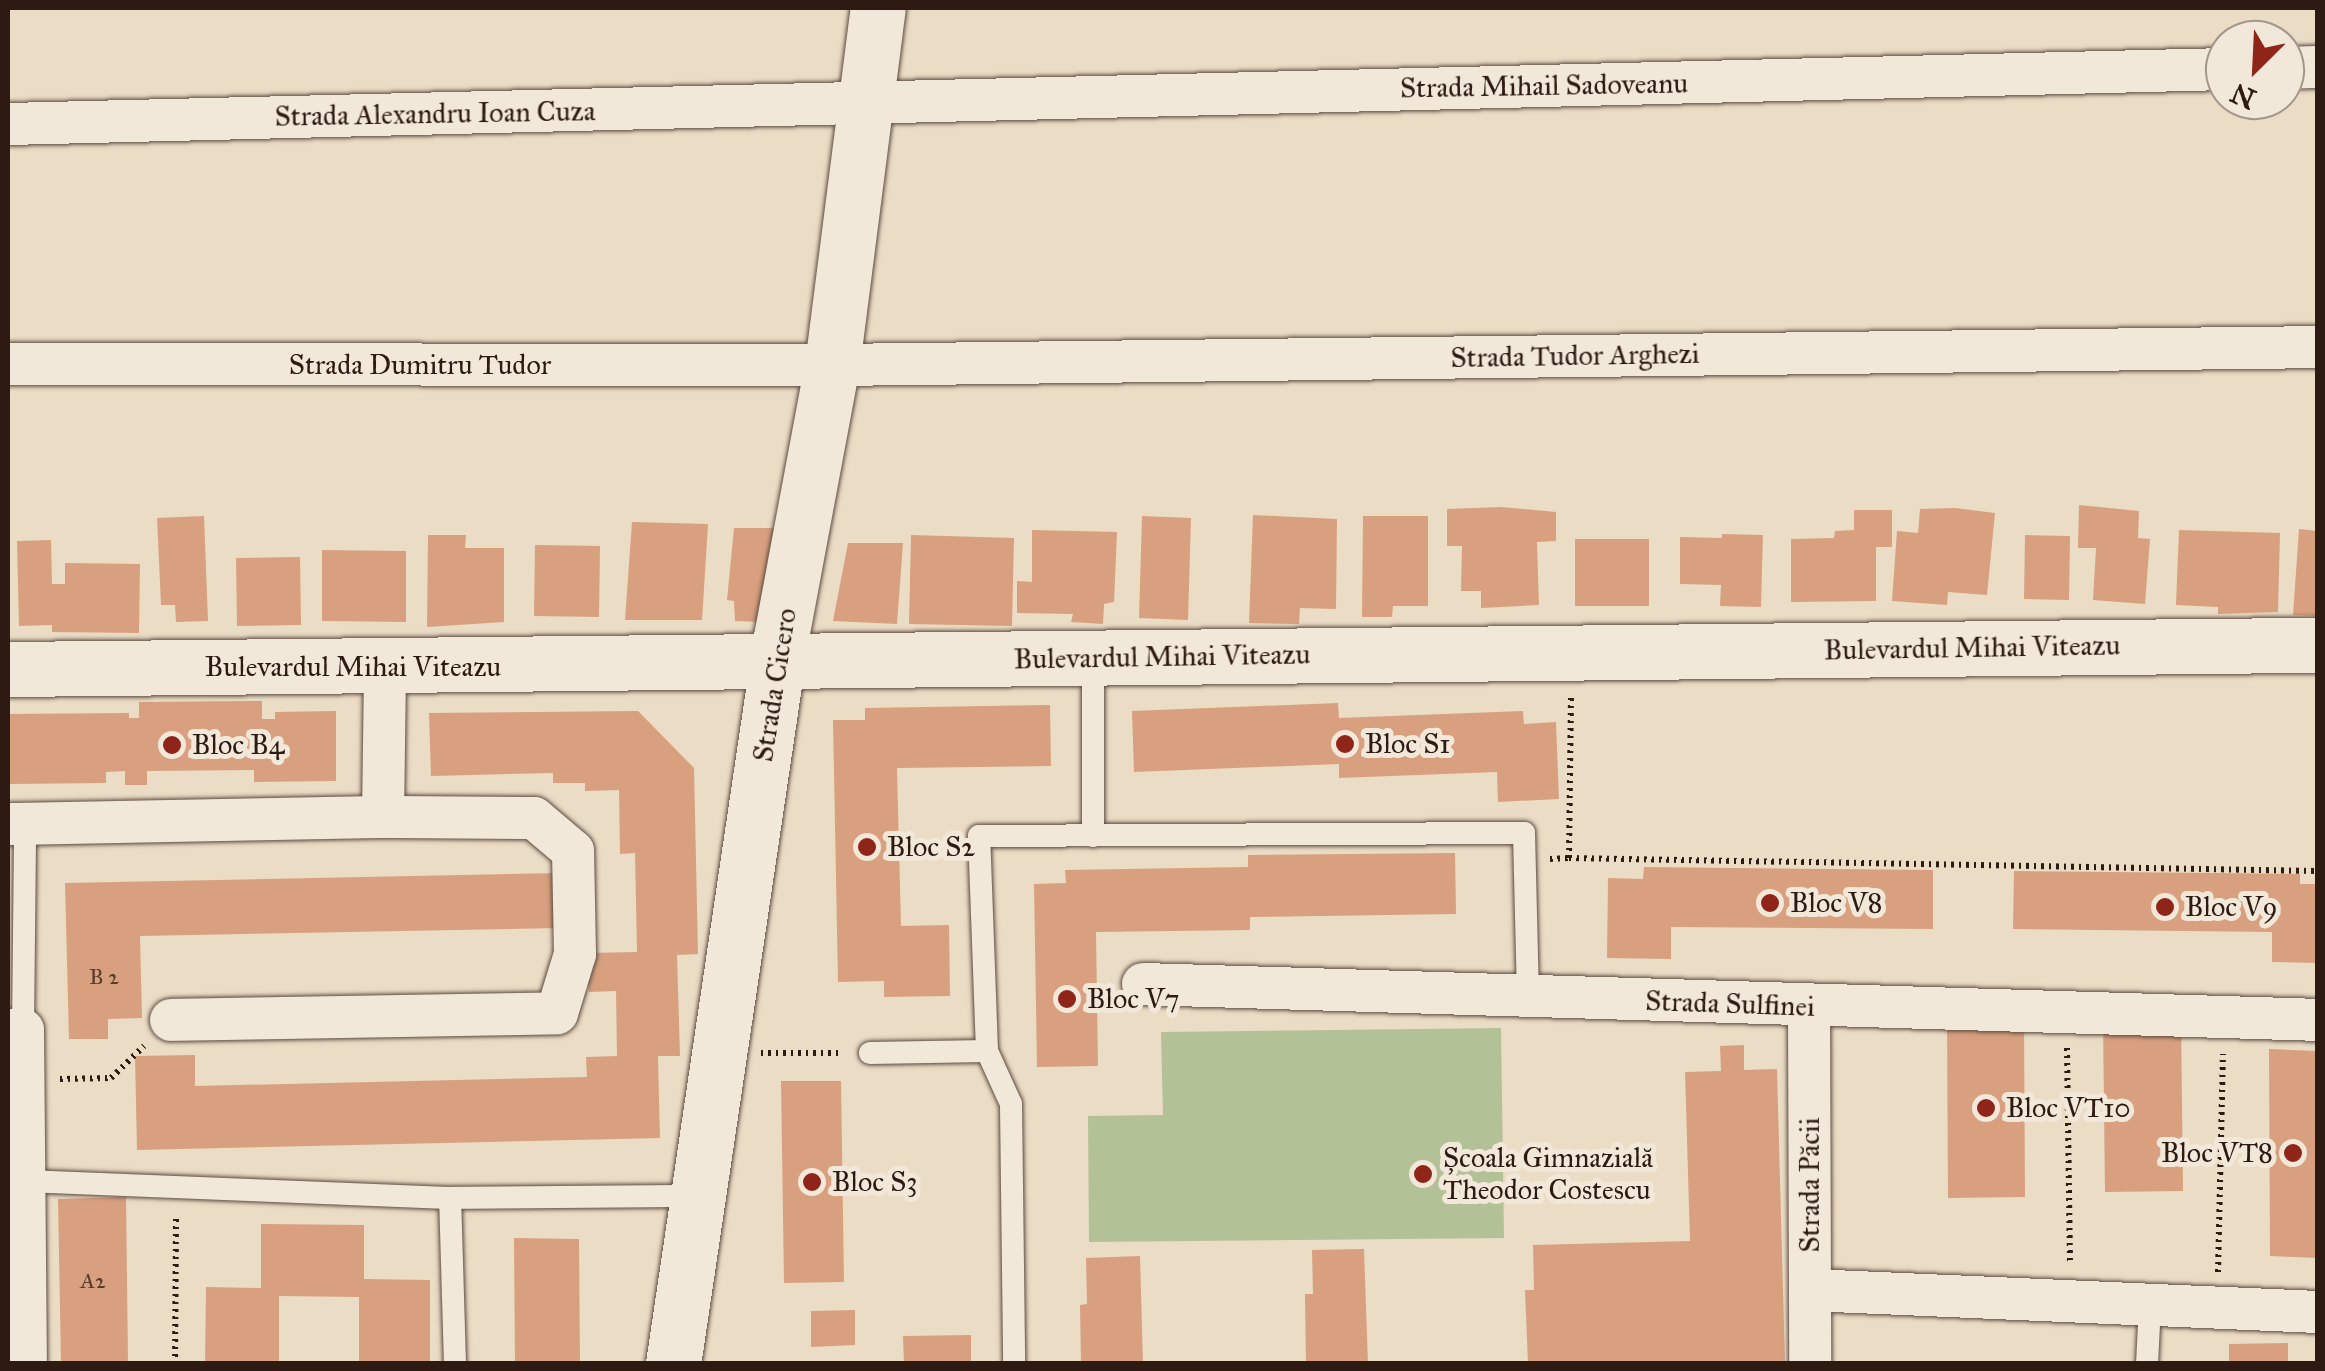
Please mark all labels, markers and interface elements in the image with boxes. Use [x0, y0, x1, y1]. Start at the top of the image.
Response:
north arrow [2205, 20, 2305, 120]
street label: Strada Mihail Sadoveanu [1400, 67, 1688, 105]
text: N [2225, 75, 2261, 117]
street label: Strada Alexandru Ioan Cuza [274, 94, 596, 134]
street label: Strada Tudor Arghezi [1450, 337, 1700, 375]
street label: Strada Dumitru Tudor [289, 348, 551, 382]
street label: Strada Cicero [746, 606, 804, 764]
street label: Bulevardul Mihai Viteazu [1823, 629, 2121, 667]
street label: Bulevardul Mihai Viteazu [1013, 638, 1311, 676]
street label: Bulevardul Mihai Viteazu [205, 650, 501, 684]
place label: Bloc S1 [1365, 727, 1450, 761]
place label: Bloc B4 [192, 728, 284, 762]
marker: Bloc S1 [1334, 733, 1356, 755]
marker: Bloc B4 [161, 734, 183, 756]
place label: Bloc S2 [887, 830, 975, 864]
marker: Bloc S2 [856, 836, 878, 858]
place label: Bloc V8 [1790, 886, 1882, 920]
place label: Bloc V9 [2185, 890, 2278, 924]
marker: Bloc V8 [1759, 892, 1781, 914]
marker: Bloc V9 [2154, 896, 2176, 918]
house number: B 2 [89, 964, 119, 990]
place label: Bloc V7 [1087, 982, 1180, 1016]
street label: Strada Sulfinei [1645, 984, 1815, 1024]
marker: Bloc V7 [1056, 988, 1078, 1010]
place label: Bloc VT10 [2006, 1091, 2130, 1125]
marker: Bloc VT10 [1975, 1097, 1997, 1119]
street label: Strada Păcii [1793, 1117, 1827, 1253]
place label: Bloc VT8 [2161, 1136, 2273, 1170]
place label: Școala Gimnazială Theodor Costescu [1443, 1141, 1653, 1207]
marker: Bloc VT8 [2282, 1142, 2304, 1164]
marker: Școala Gimnazială Theodor Costescu [1412, 1163, 1434, 1185]
place label: Bloc S3 [832, 1165, 917, 1199]
marker: Bloc S3 [801, 1171, 823, 1193]
house number: A2 [80, 1268, 106, 1294]

